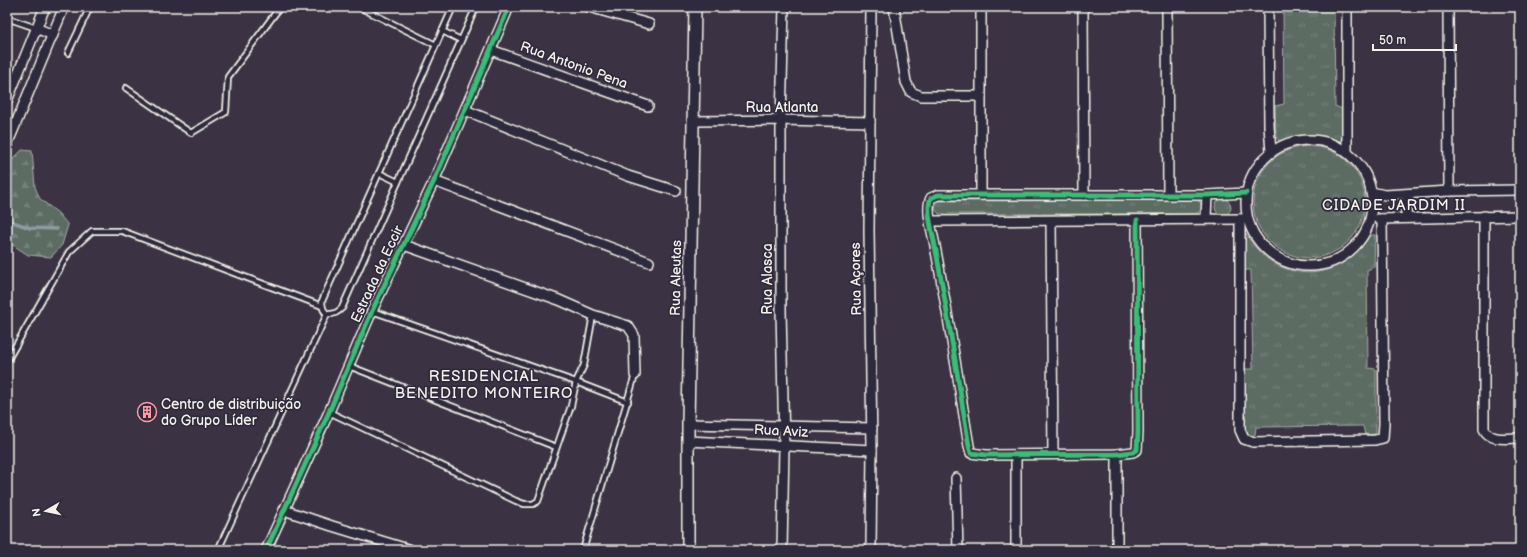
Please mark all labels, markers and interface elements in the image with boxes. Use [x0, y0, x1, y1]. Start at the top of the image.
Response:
scale bar [1373, 26, 1456, 52]
text: 50 m [1379, 33, 1406, 48]
street label: Rua Antonio Pena [518, 38, 630, 92]
street label: Rua Atlanta [746, 99, 819, 116]
district label: CIDADE JARDIM II [1322, 196, 1466, 215]
street label: Estrada da Eccir [347, 222, 407, 325]
street label: Rua Aleutas [667, 240, 685, 316]
street label: Rua Açores [847, 242, 865, 316]
street label: Rua Alasca [759, 243, 776, 315]
district label: RESIDENCIAL BENEDITO MONTEIRO [395, 367, 573, 403]
place label: Centro de distribuição do Grupo Líder [161, 396, 301, 429]
building icon: Centro de distribuição do Grupo Líder [136, 401, 158, 423]
street label: Rua Aviz [753, 421, 809, 441]
north arrow [26, 491, 66, 531]
text: N [30, 507, 44, 518]

